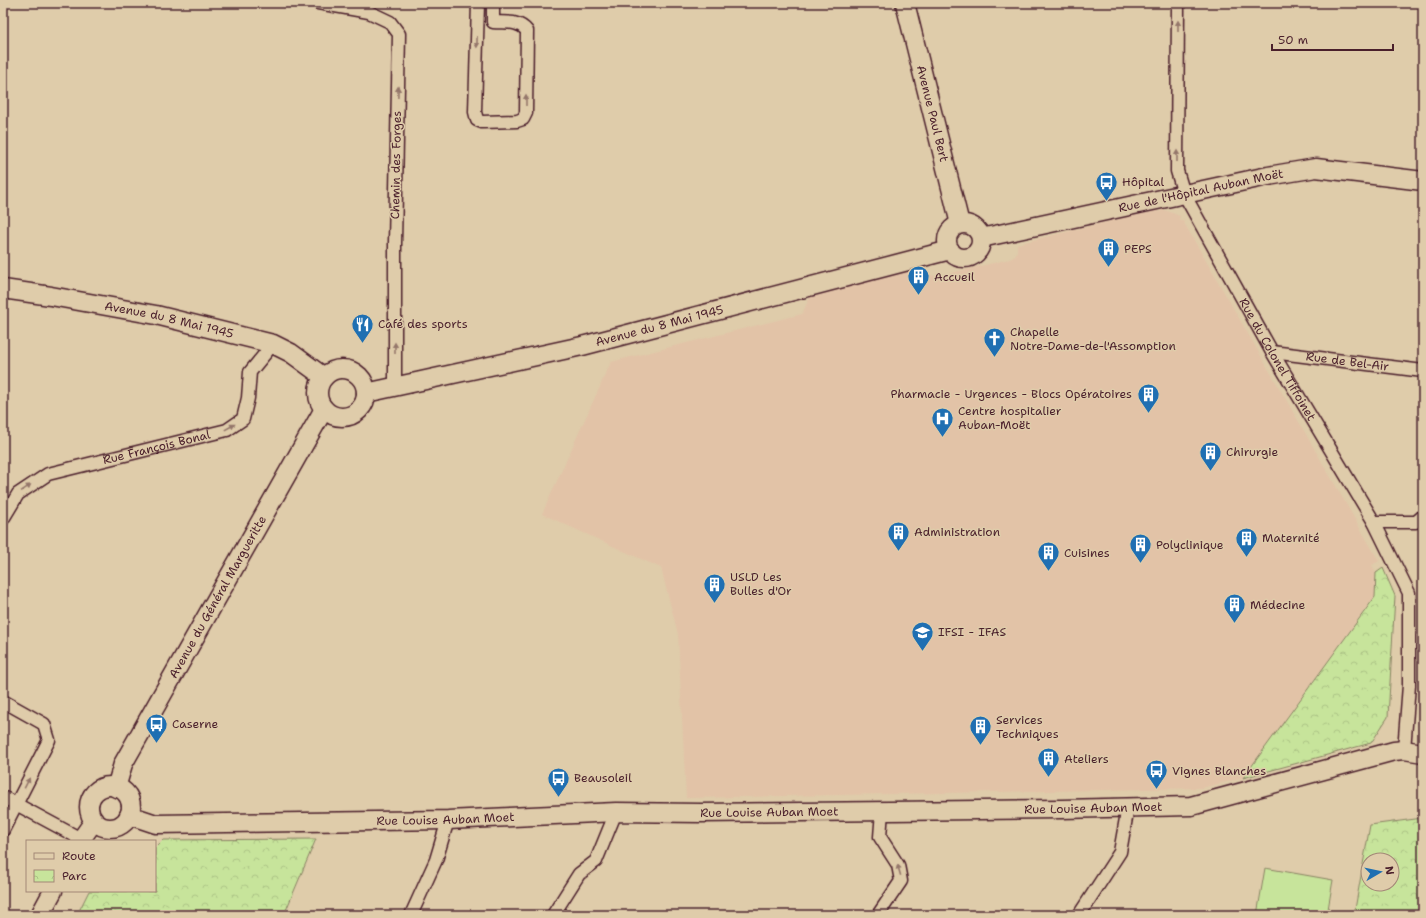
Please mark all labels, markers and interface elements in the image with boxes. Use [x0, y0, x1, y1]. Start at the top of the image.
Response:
one-way arrow [1175, 19, 1181, 32]
scale bar [1272, 26, 1393, 52]
text: 50 m [1278, 32, 1308, 48]
one-way arrow [474, 36, 480, 49]
street label: Avenue Paul Bert [913, 64, 952, 164]
one-way arrow [394, 86, 401, 98]
one-way arrow [523, 93, 529, 106]
street label: Chemin des Forges [387, 111, 405, 219]
one-way arrow [1174, 149, 1180, 162]
street label: Rue de l'Hôpital Auban Moët [1117, 166, 1285, 216]
bus stop icon: Hôpital [1093, 169, 1119, 202]
place label: Hôpital [1122, 174, 1164, 190]
building icon: PEPS [1095, 236, 1121, 269]
place label: PEPS [1124, 241, 1152, 257]
building icon: Accueil [905, 264, 931, 297]
place label: Accueil [934, 269, 975, 285]
street label: Rue du Colonel Tiffoinet [1235, 295, 1319, 424]
street label: Avenue du 8 Mai 1945 [103, 298, 235, 342]
street label: Avenue du 8 Mai 1945 [594, 301, 725, 350]
restaurant icon: Café des sports [350, 311, 376, 344]
place label: Café des sports [378, 316, 468, 332]
place label: Chapelle Notre-Dame-de-l'Assomption [1010, 324, 1176, 354]
church icon: Chapelle Notre-Dame-de-l'Assomption [982, 326, 1008, 359]
one-way arrow [392, 341, 398, 354]
street label: Rue de Bel-Air [1305, 348, 1390, 375]
building icon: Pharmacie - Urgences - Blocs Opératoires [1135, 381, 1161, 414]
place label: Pharmacie - Urgences - Blocs Opératoires [890, 386, 1132, 402]
place label: Centre hospitalier Auban-Moët [958, 403, 1062, 433]
hospital icon: Centre hospitalier Auban-Moët [930, 405, 956, 438]
one-way arrow [224, 424, 236, 431]
street label: Rue François Bonal [101, 426, 212, 468]
building icon: Chirurgie [1198, 439, 1224, 472]
place label: Chirurgie [1226, 444, 1278, 460]
one-way arrow [21, 485, 32, 492]
street label: Avenue du Général Margueritte [165, 513, 270, 681]
building icon: Administration [885, 519, 911, 552]
place label: Administration [914, 524, 1000, 540]
building icon: Maternité [1234, 525, 1260, 558]
place label: Maternité [1262, 530, 1320, 546]
building icon: Polyclinique [1128, 532, 1154, 565]
place label: Polyclinique [1156, 537, 1224, 553]
building icon: Cuisines [1036, 540, 1062, 573]
place label: Cuisines [1064, 545, 1110, 561]
place label: USLD Les Bulles d'Or [730, 569, 792, 599]
building icon: USLD Les Bulles d'Or [702, 571, 728, 604]
building icon: Médecine [1221, 592, 1247, 625]
place label: Médecine [1250, 597, 1306, 613]
school or university icon: IFSI - IFAS [909, 619, 935, 652]
place label: IFSI - IFAS [938, 624, 1006, 640]
bus stop icon: Caserne [144, 711, 170, 744]
place label: Services Techniques [996, 712, 1059, 742]
building icon: Services Techniques [967, 714, 993, 747]
place label: Caserne [172, 716, 219, 732]
building icon: Ateliers [1035, 746, 1061, 779]
place label: Ateliers [1064, 751, 1109, 767]
bus stop icon: Vignes Blanches [1144, 758, 1170, 791]
place label: Vignes Blanches [1172, 763, 1266, 779]
bus stop icon: Beausoleil [546, 765, 572, 798]
place label: Beausoleil [574, 770, 632, 786]
one-way arrow [24, 777, 31, 788]
street label: Rue Louise Auban Moet [1024, 799, 1163, 817]
street label: Rue Louise Auban Moet [700, 803, 838, 821]
street label: Rue Louise Auban Moet [376, 809, 515, 829]
legend [26, 840, 156, 892]
text: Route [62, 848, 96, 864]
north arrow [1360, 852, 1400, 892]
one-way arrow [896, 863, 902, 875]
text: N [1381, 865, 1398, 876]
text: Parc [62, 868, 87, 884]

